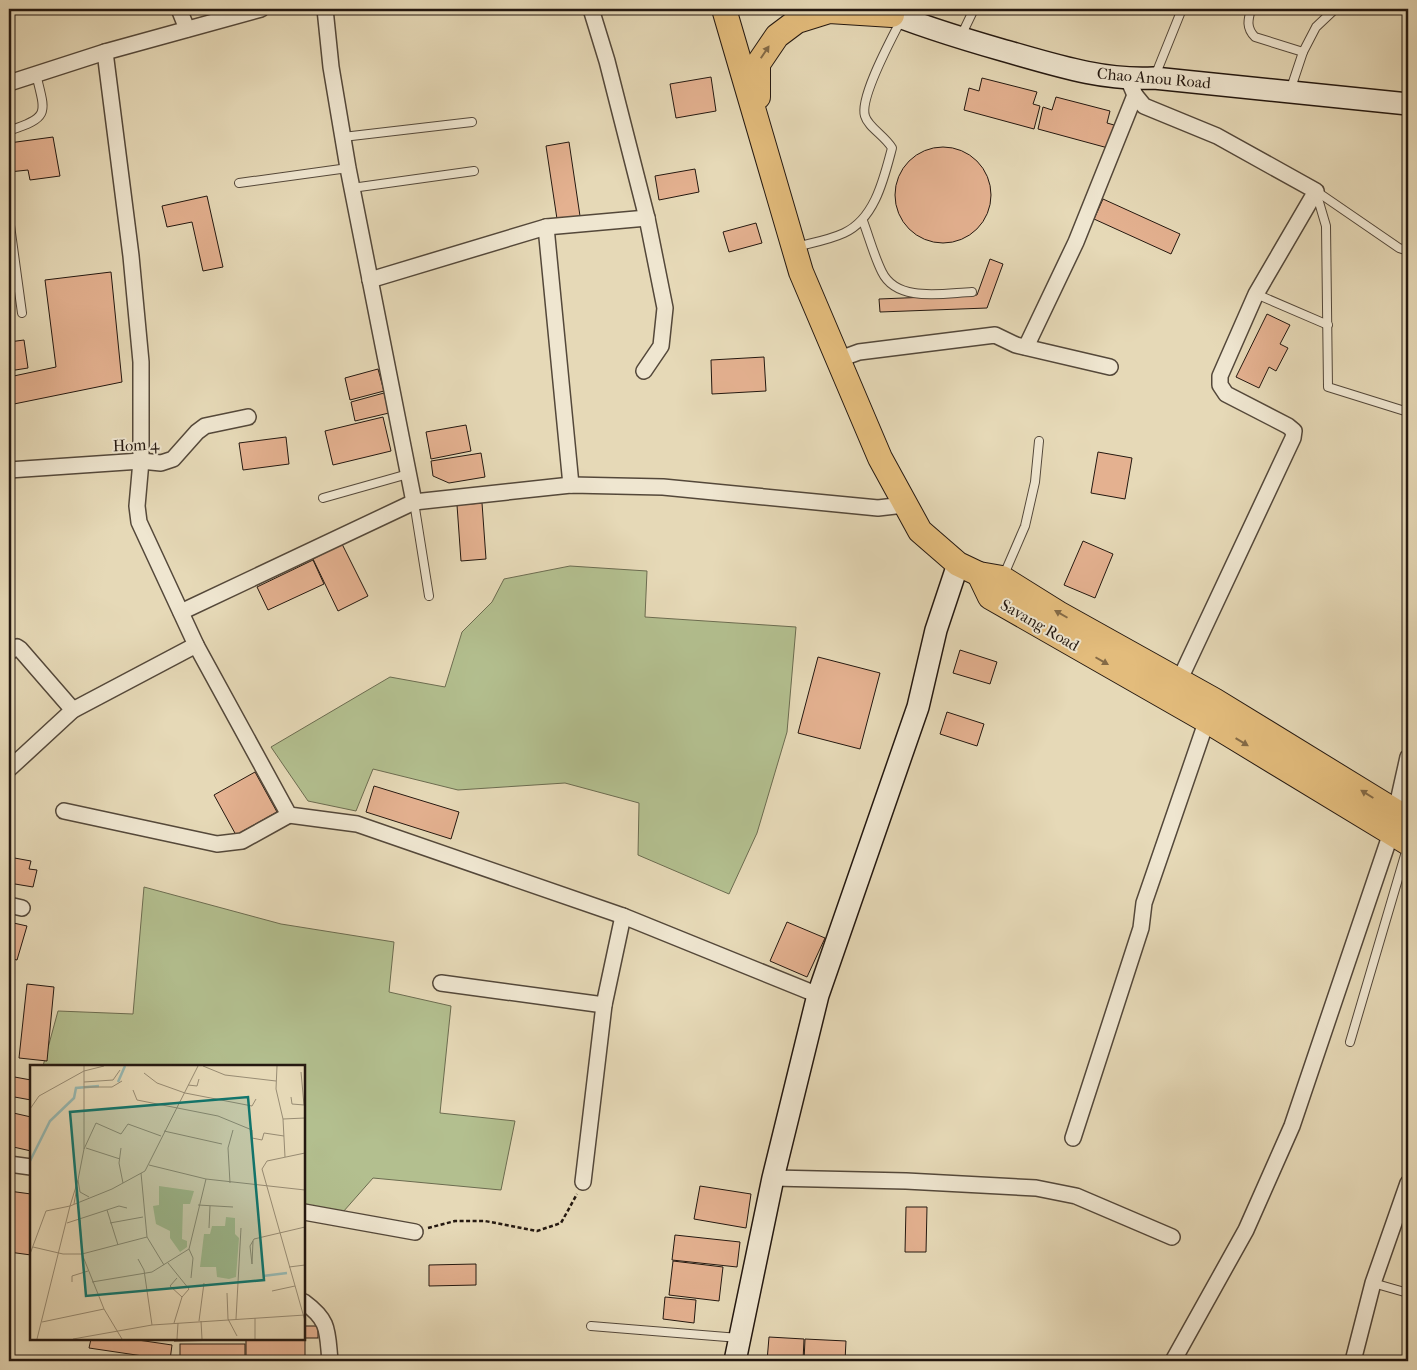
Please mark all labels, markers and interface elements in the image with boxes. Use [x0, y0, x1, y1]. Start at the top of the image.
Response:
one-way arrow [760, 46, 770, 59]
street label: Chao Anou Road [1096, 64, 1212, 92]
street label: Hom 4 [112, 435, 160, 455]
street label: Savang Road [997, 595, 1083, 655]
one-way arrow [1054, 610, 1067, 619]
one-way arrow [1095, 656, 1108, 665]
one-way arrow [1236, 738, 1249, 747]
one-way arrow [1360, 789, 1373, 798]
inset map [30, 1065, 305, 1340]

